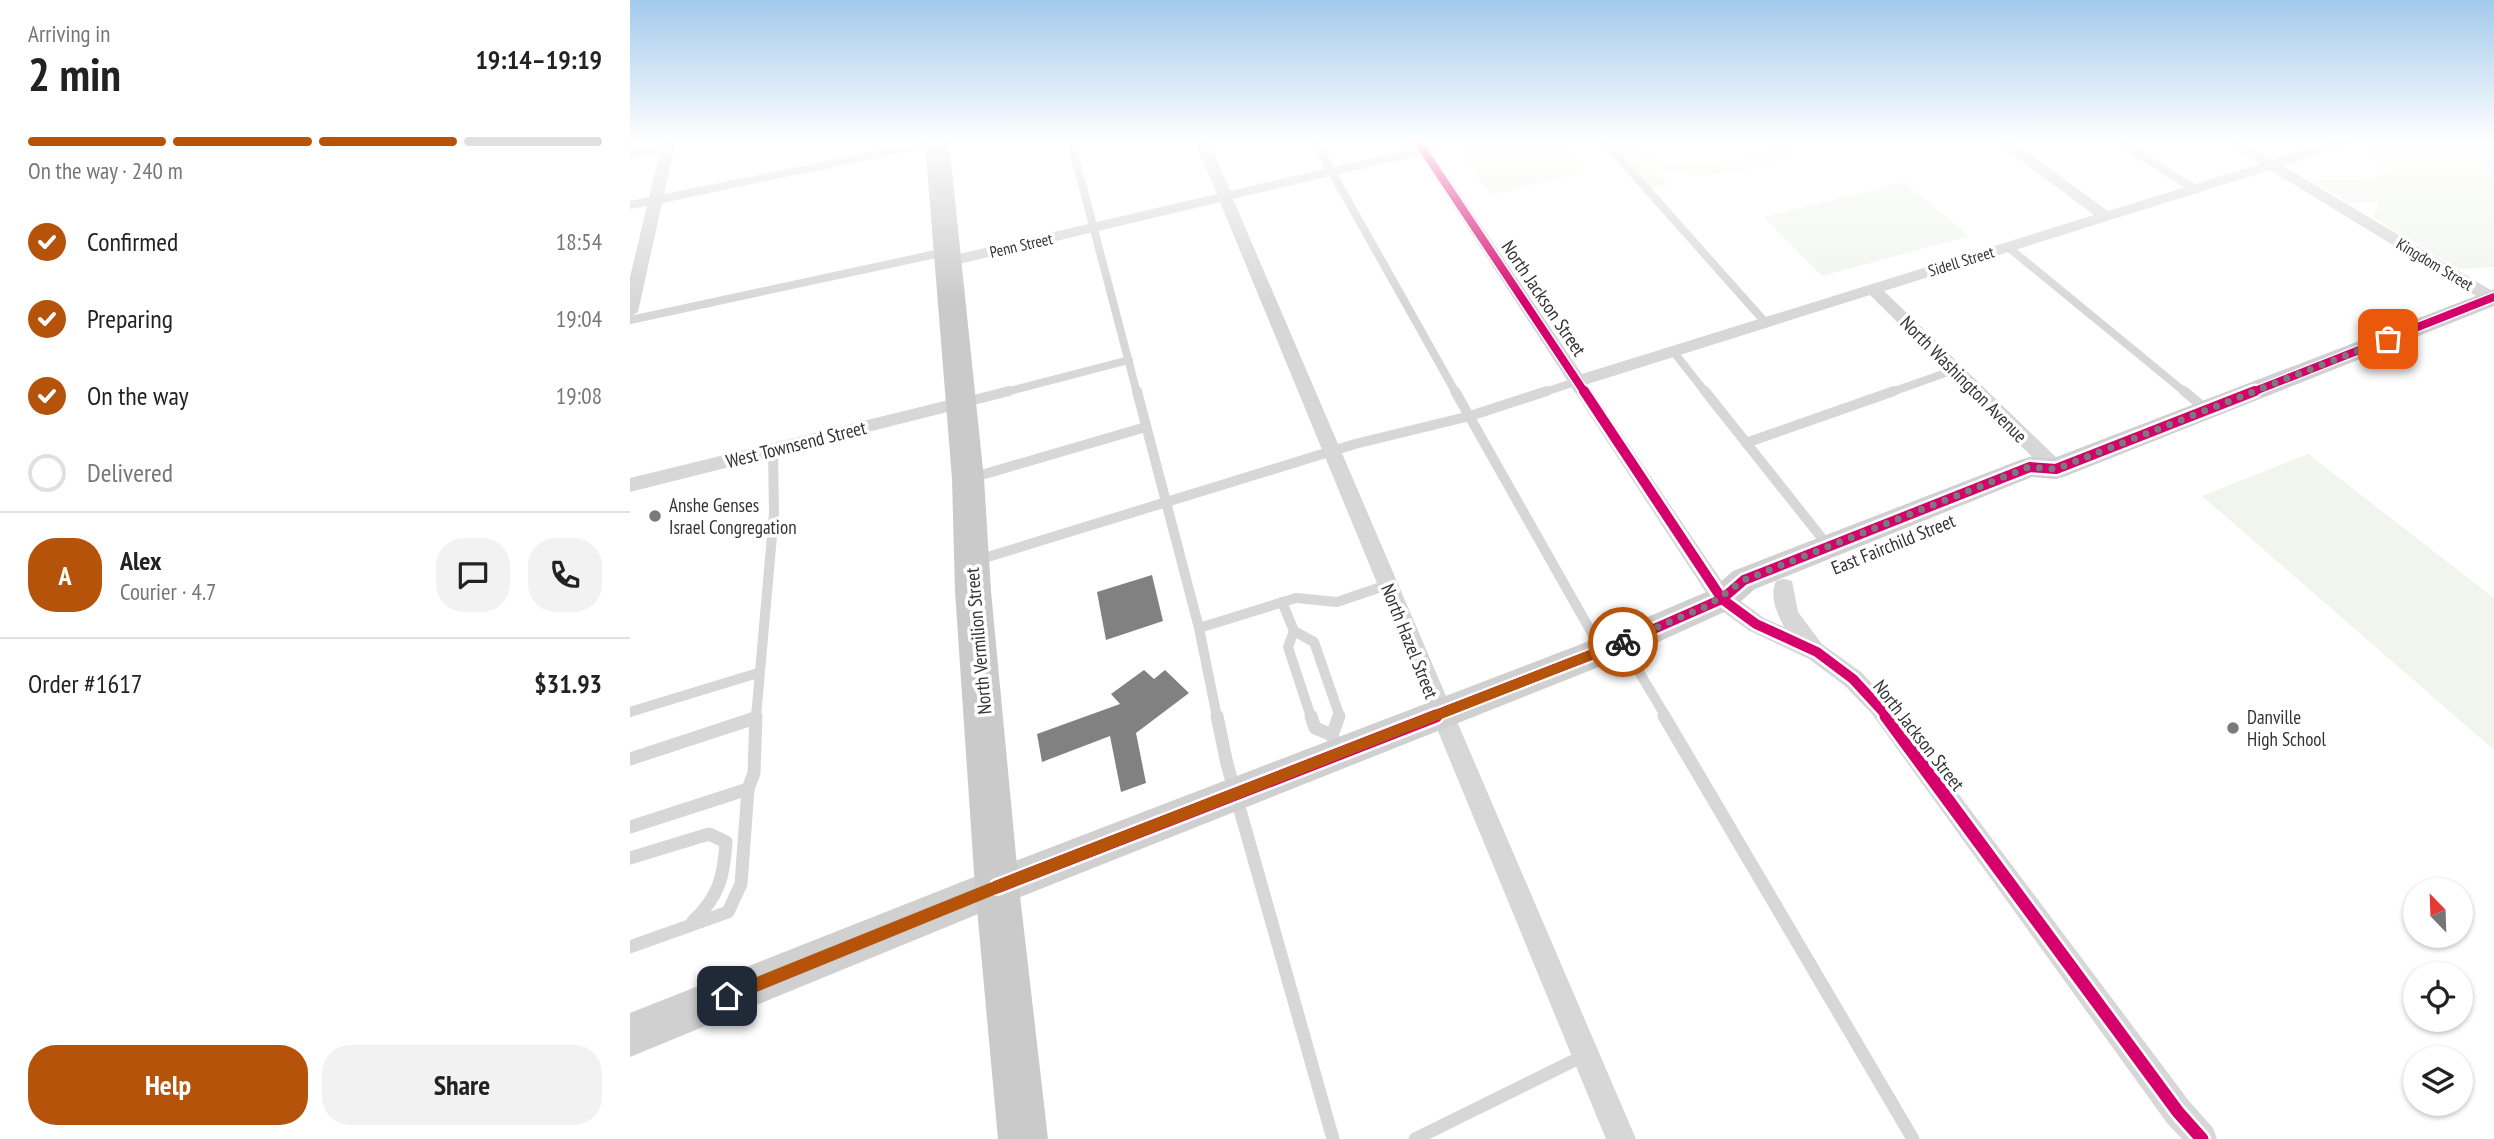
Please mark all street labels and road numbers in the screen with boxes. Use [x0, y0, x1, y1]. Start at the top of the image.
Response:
street label: Penn Street [988, 228, 1055, 262]
street label: Kingdom Street [2393, 233, 2478, 295]
street label: North Jackson Street [1496, 236, 1592, 361]
street label: Sidell Street [1926, 241, 1997, 280]
street label: North Washington Avenue [1895, 310, 2033, 448]
street label: West Townsend Street [724, 415, 869, 473]
street label: East Fairchild Street [1828, 508, 1959, 580]
street label: North Vermilion Street [960, 566, 996, 715]
street label: North Hazel Street [1376, 580, 1444, 703]
street label: North Jackson Street [1868, 675, 1970, 796]

